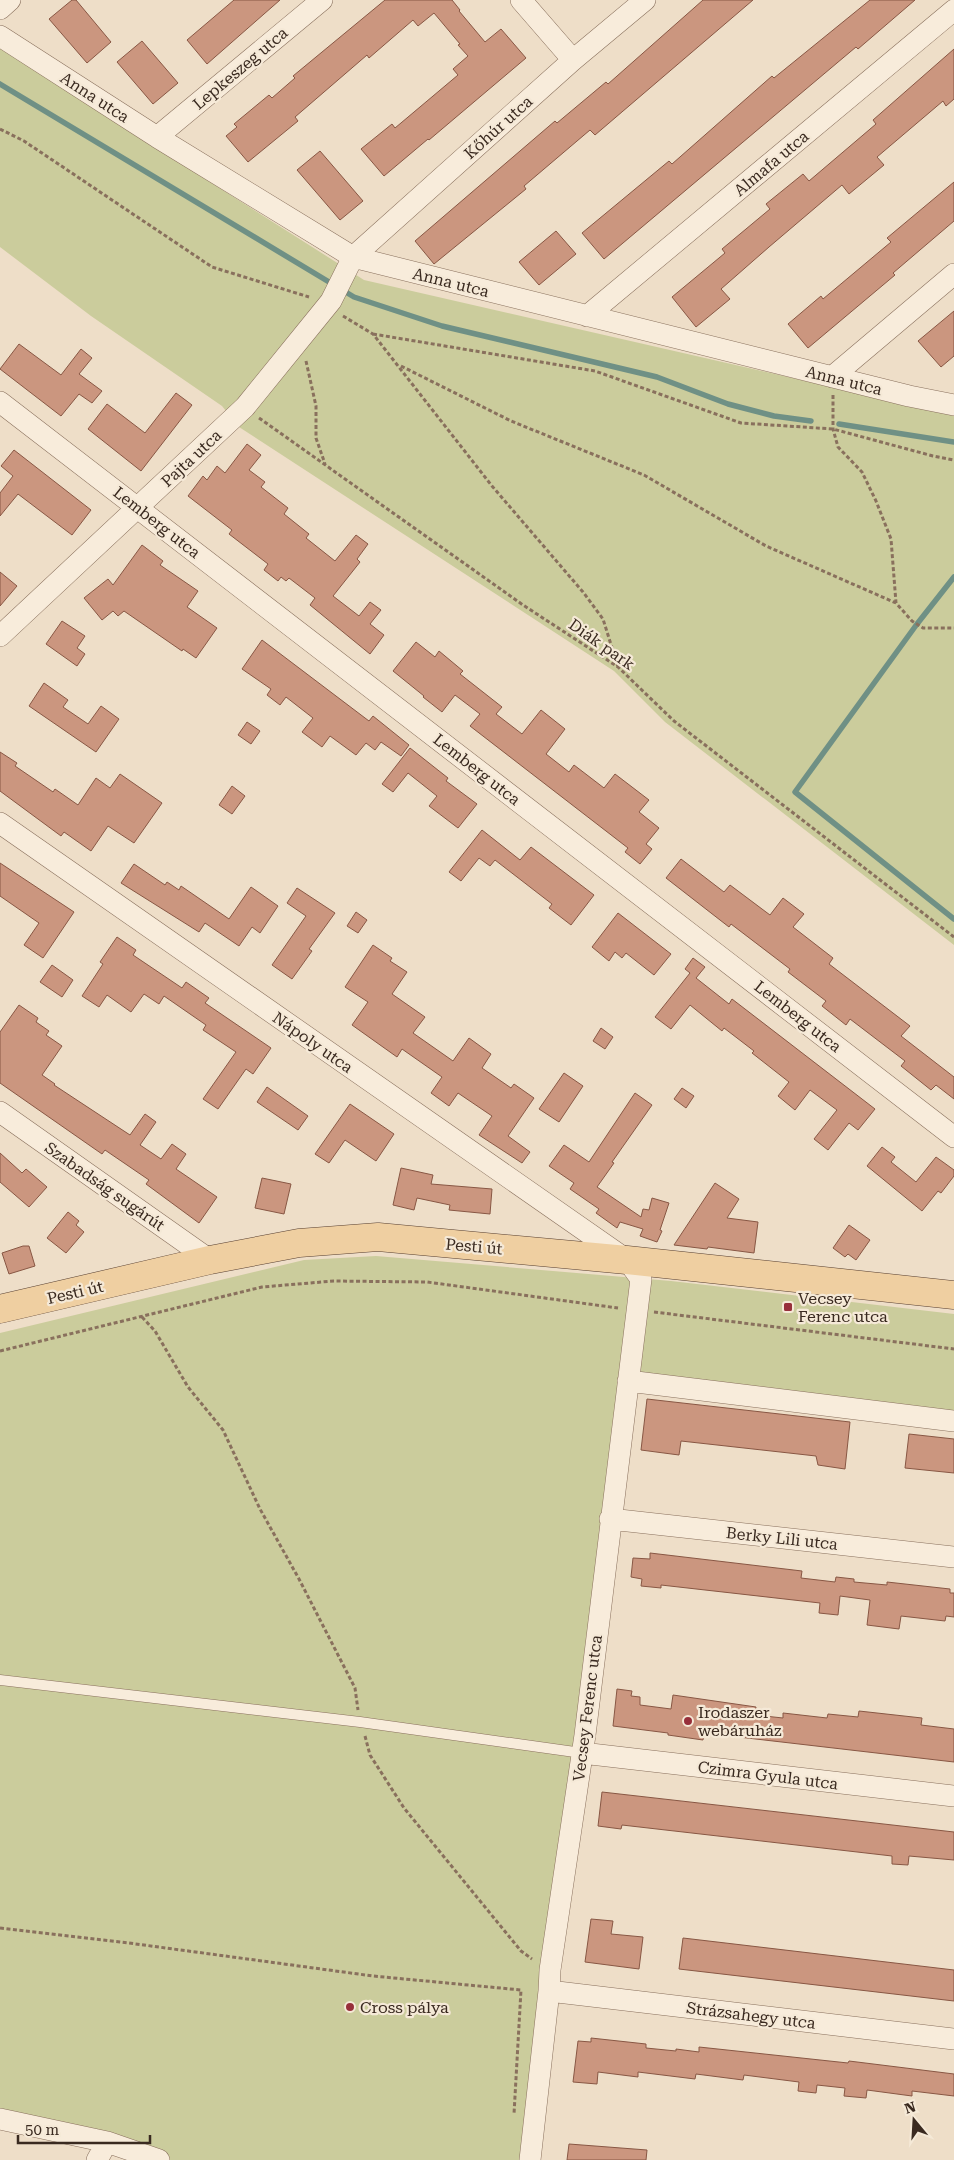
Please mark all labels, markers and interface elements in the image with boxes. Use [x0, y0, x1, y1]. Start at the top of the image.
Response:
street label: Lepkeszeg utca [189, 23, 292, 114]
street label: Anna utca [57, 68, 133, 127]
street label: Kőhúr utca [460, 92, 537, 163]
street label: Almafa utca [730, 126, 813, 200]
street label: Anna utca [411, 264, 491, 301]
street label: Anna utca [804, 362, 884, 399]
street label: Pajta utca [157, 426, 226, 491]
street label: Lemberg utca [109, 483, 204, 562]
street label: Diák park [565, 615, 638, 674]
street label: Lemberg utca [429, 730, 524, 809]
street label: Lemberg utca [750, 977, 845, 1056]
street label: Nápoly utca [269, 1008, 357, 1077]
street label: Szabadság sugárút [41, 1138, 168, 1235]
street label: Pesti út [445, 1235, 503, 1258]
street label: Pesti út [45, 1277, 105, 1308]
place label: Vecsey Ferenc utca [798, 1289, 888, 1326]
marker: Vecsey Ferenc utca [782, 1301, 794, 1313]
street label: Berky Lili utca [725, 1523, 839, 1554]
street label: Vecsey Ferenc utca [569, 1633, 606, 1782]
place label: Irodaszer webáruház [698, 1703, 782, 1740]
marker: Irodaszer webáruház [682, 1715, 694, 1727]
street label: Czimra Gyula utca [697, 1757, 839, 1794]
place label: Cross pálya [360, 1998, 449, 2017]
street label: Strázsahegy utca [685, 1998, 817, 2033]
marker: Cross pálya [344, 2001, 356, 2013]
north arrow [889, 2095, 939, 2145]
text: N [902, 2098, 918, 2117]
scale bar [18, 2112, 150, 2144]
text: 50 m [25, 2121, 60, 2139]

